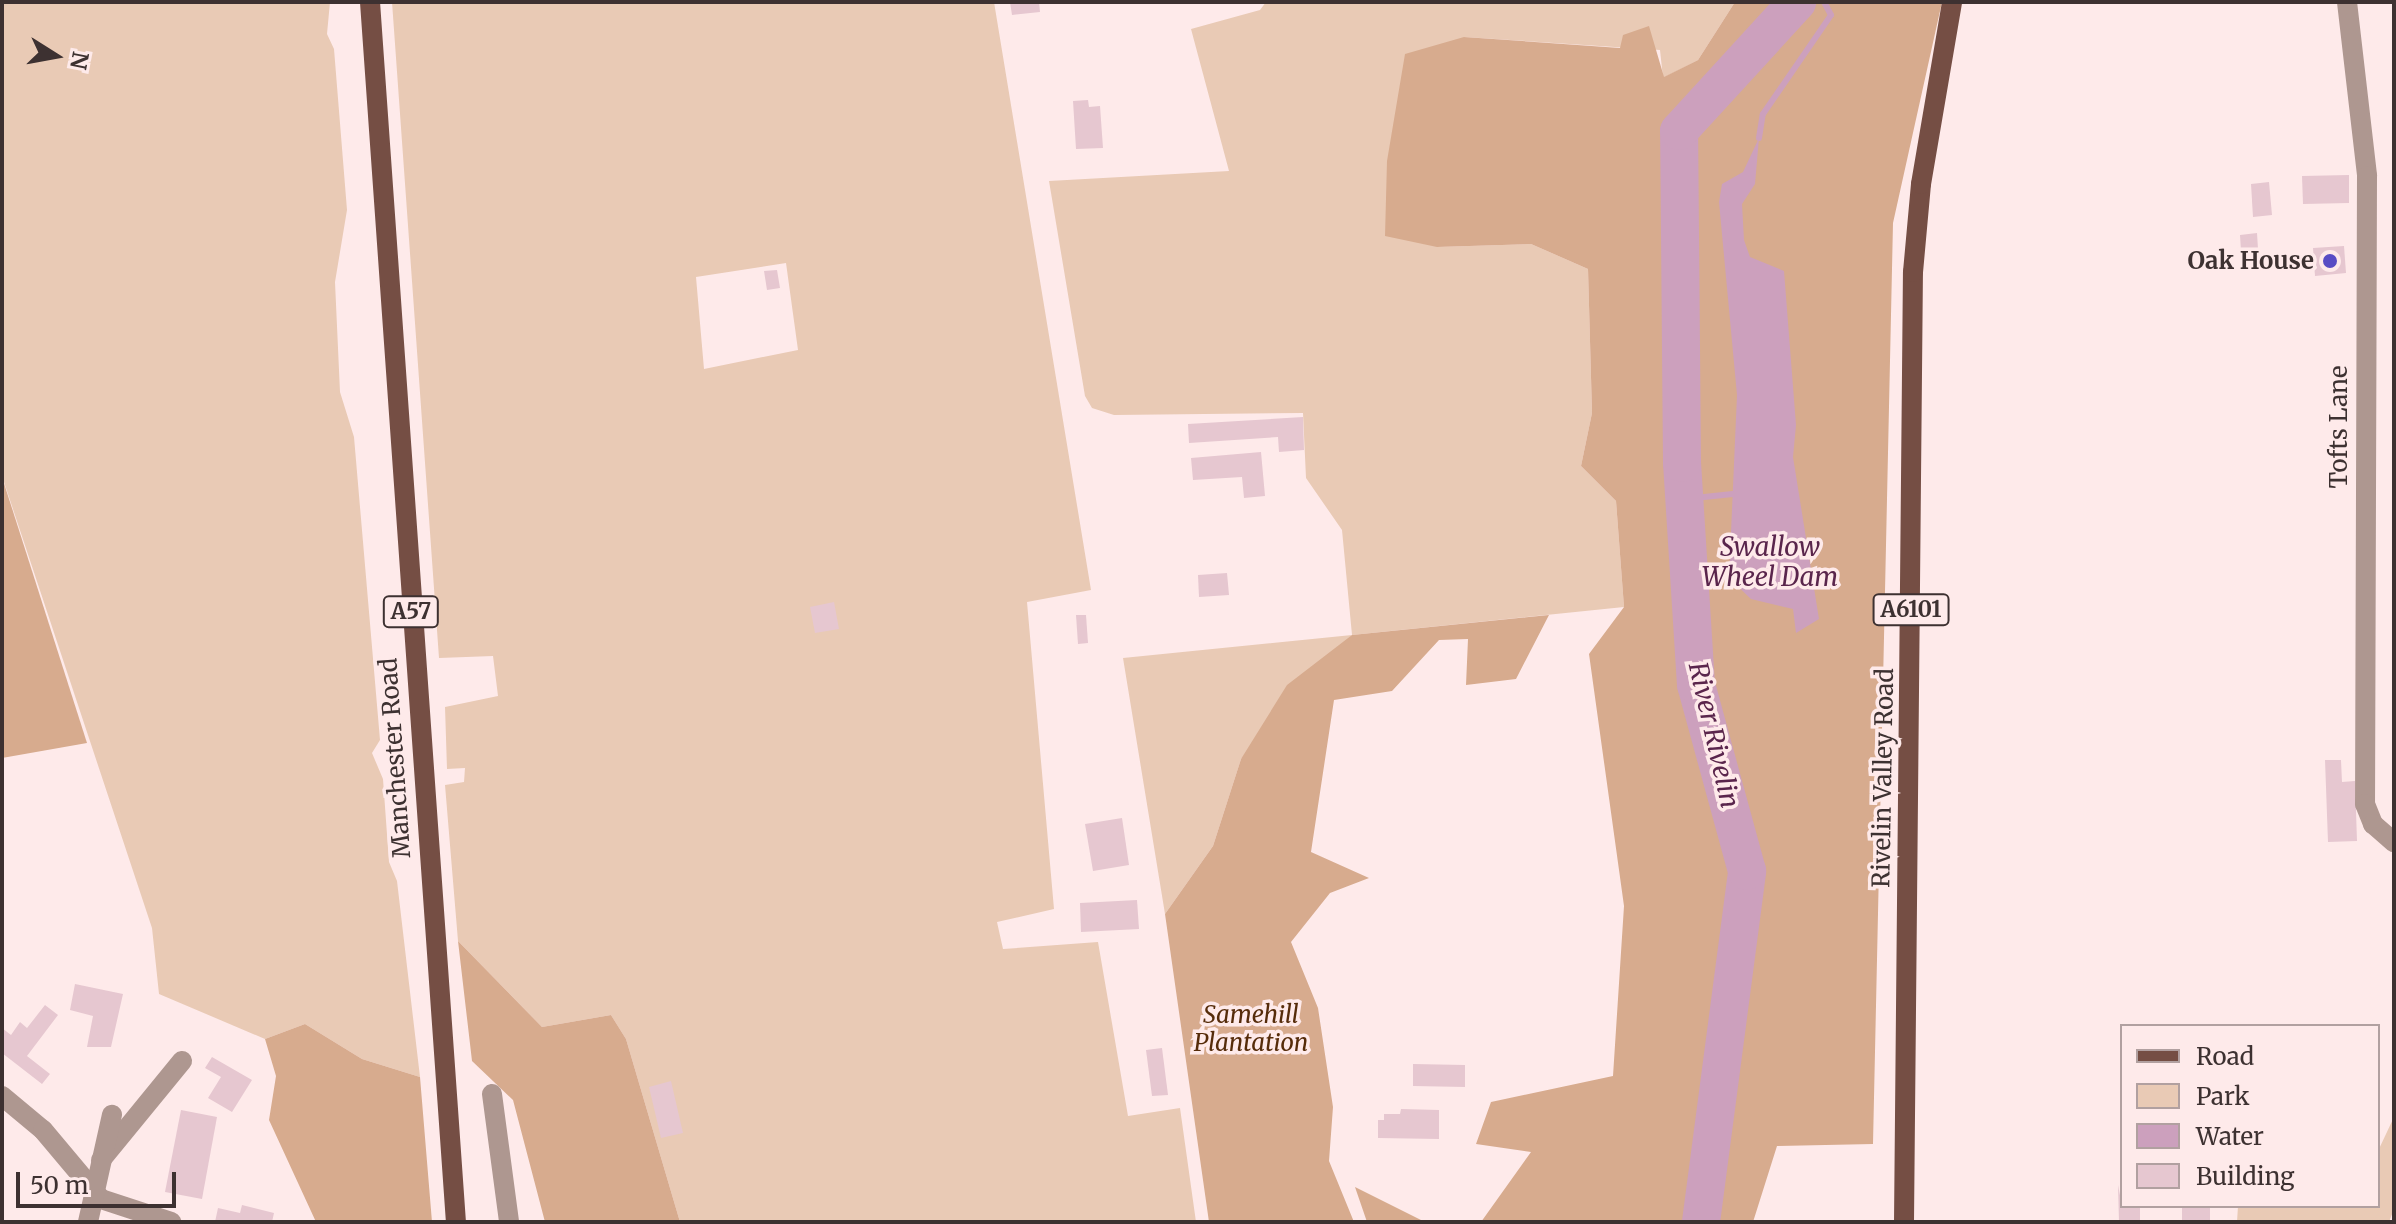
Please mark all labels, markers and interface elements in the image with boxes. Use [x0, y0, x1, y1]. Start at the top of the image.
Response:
north arrow [16, 16, 96, 96]
text: N [64, 49, 95, 72]
place label: Oak House [2188, 247, 2314, 275]
marker: Oak House [2321, 252, 2339, 270]
street label: Tofts Lane [2325, 366, 2353, 488]
water label: Swallow Wheel Dam [1702, 531, 1838, 592]
road number: A6101 [1871, 592, 1951, 628]
road number: A57 [381, 594, 441, 630]
street label: Manchester Road [374, 657, 416, 859]
water label: River Rivelin [1682, 659, 1746, 811]
street label: Rivelin Valley Road [1867, 668, 1899, 888]
park label: Samehill Plantation [1194, 1001, 1308, 1057]
legend [2120, 1024, 2380, 1208]
text: Road [2196, 1041, 2254, 1072]
text: Park [2196, 1081, 2249, 1112]
text: Water [2196, 1121, 2264, 1152]
scale bar [20, 1156, 180, 1206]
text: Building [2196, 1161, 2295, 1192]
text: 50 m [30, 1170, 89, 1201]

